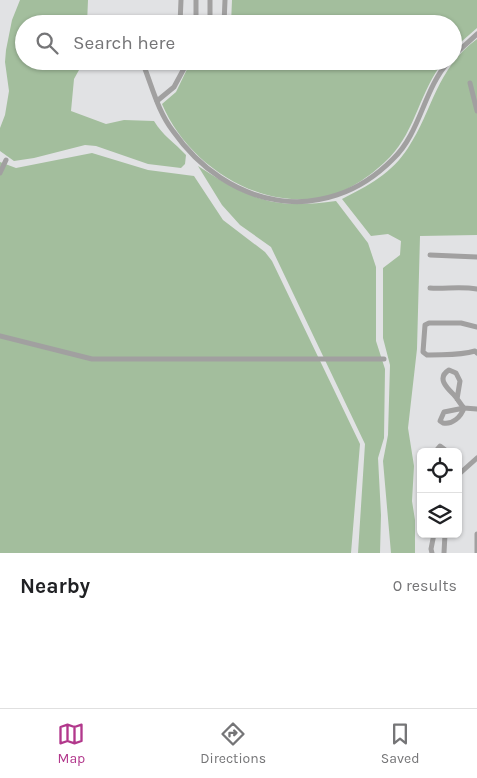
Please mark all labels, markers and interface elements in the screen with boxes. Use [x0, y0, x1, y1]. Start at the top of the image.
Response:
search box [15, 15, 462, 70]
icon: search [33, 29, 61, 57]
text: Search here [73, 32, 175, 54]
map controls [417, 448, 462, 538]
button: locate [417, 448, 462, 493]
button: layers [417, 493, 462, 538]
text: Nearby [20, 574, 90, 598]
text: 0 results [393, 576, 457, 595]
tab: Map [57, 720, 85, 767]
tab: Directions [200, 720, 266, 767]
tab: Saved [381, 720, 420, 767]

